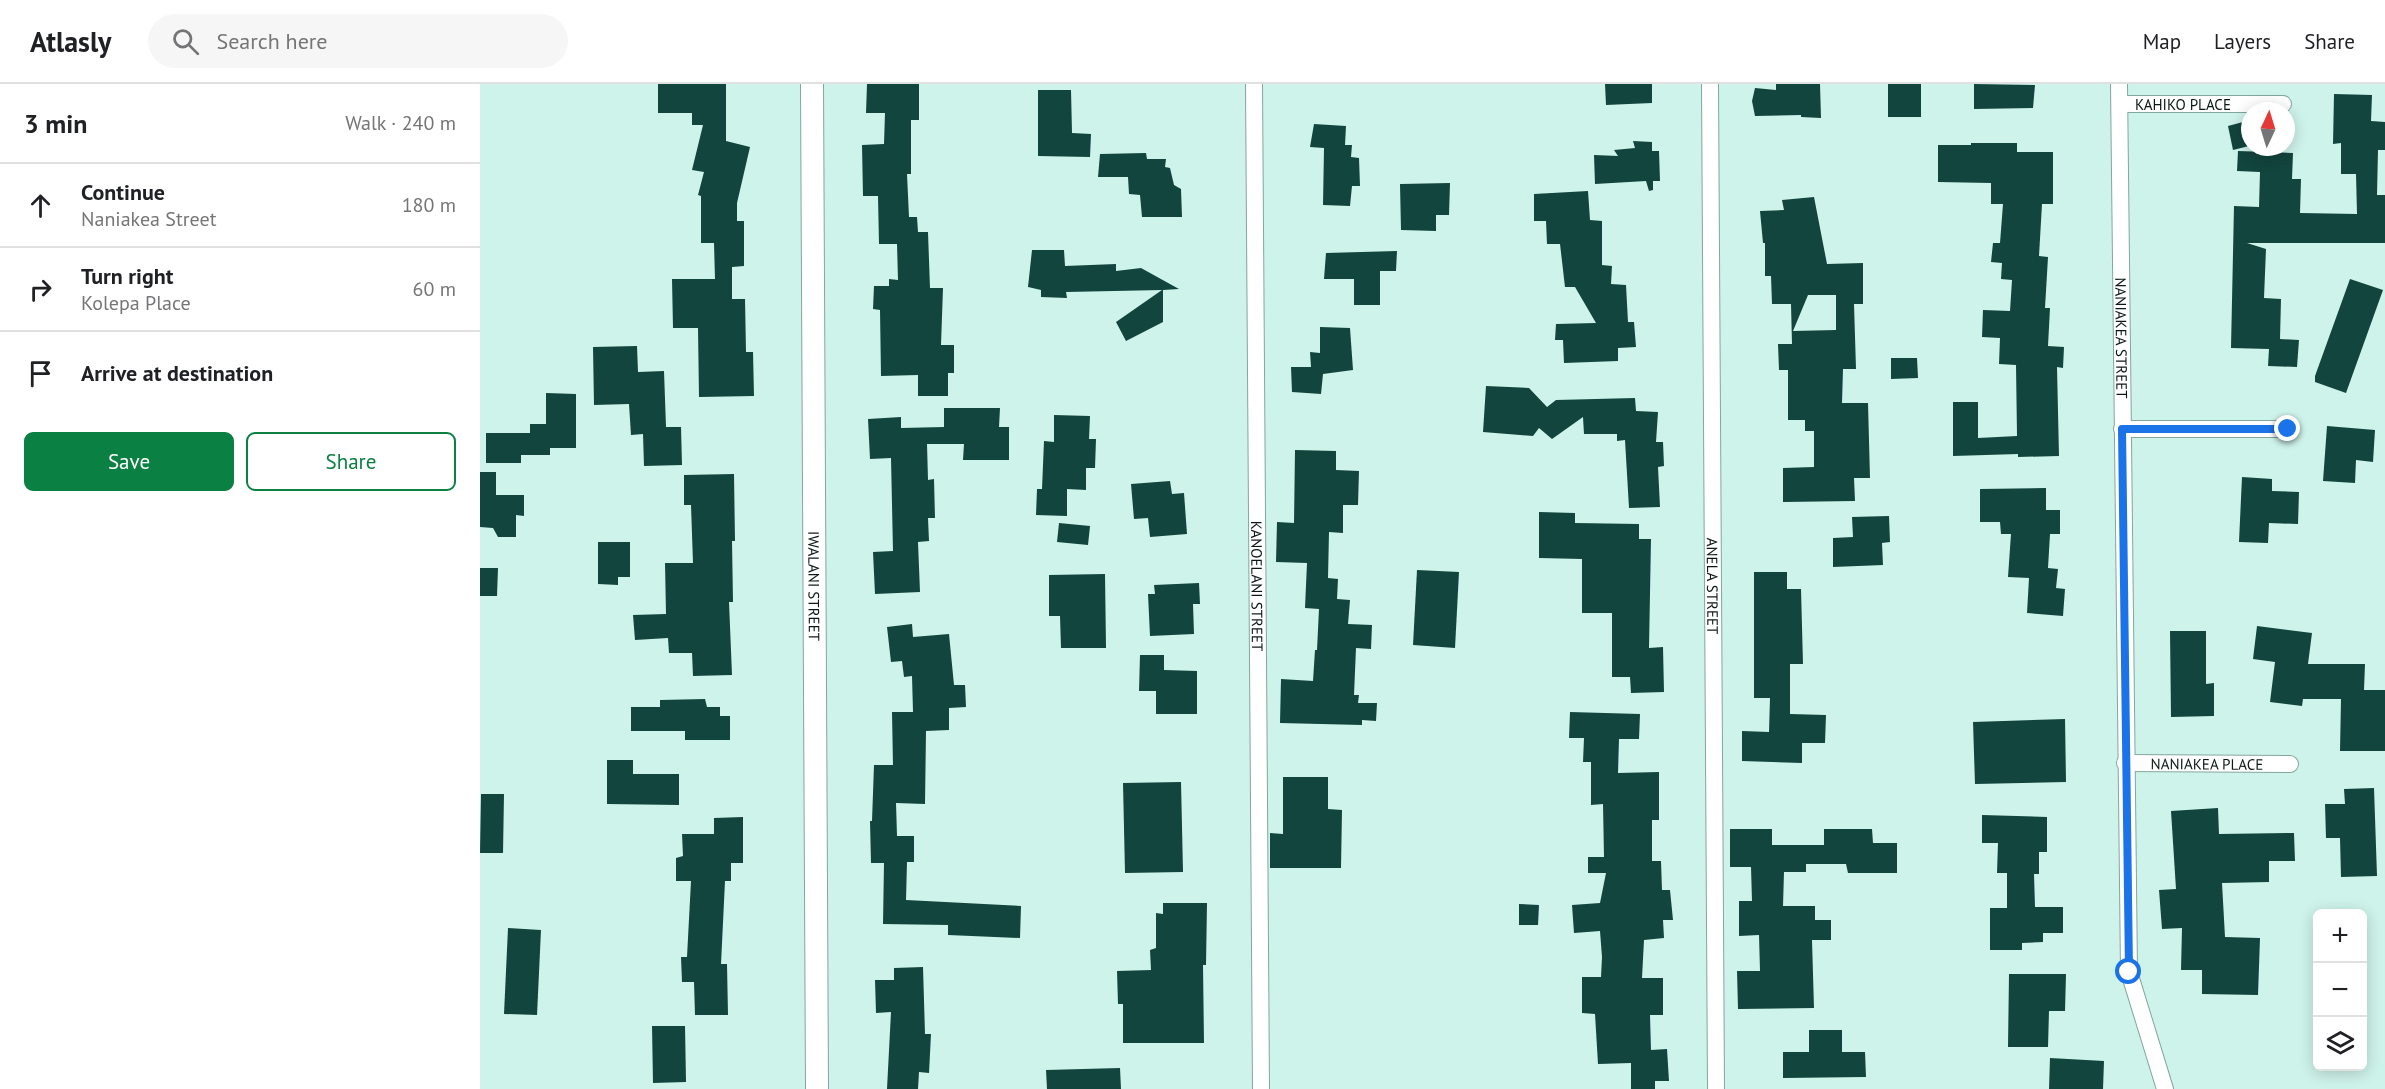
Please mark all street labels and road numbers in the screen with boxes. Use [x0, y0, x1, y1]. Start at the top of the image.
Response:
street label: KAHIKO PLACE [2135, 95, 2231, 114]
street label: NANIAKEA STREET [2112, 277, 2132, 399]
street label: KANOELANI STREET [1248, 521, 1267, 652]
street label: IWALANI STREET [805, 531, 824, 642]
street label: ANELA STREET [1703, 538, 1723, 635]
street label: NANIAKEA PLACE [2151, 754, 2263, 773]

